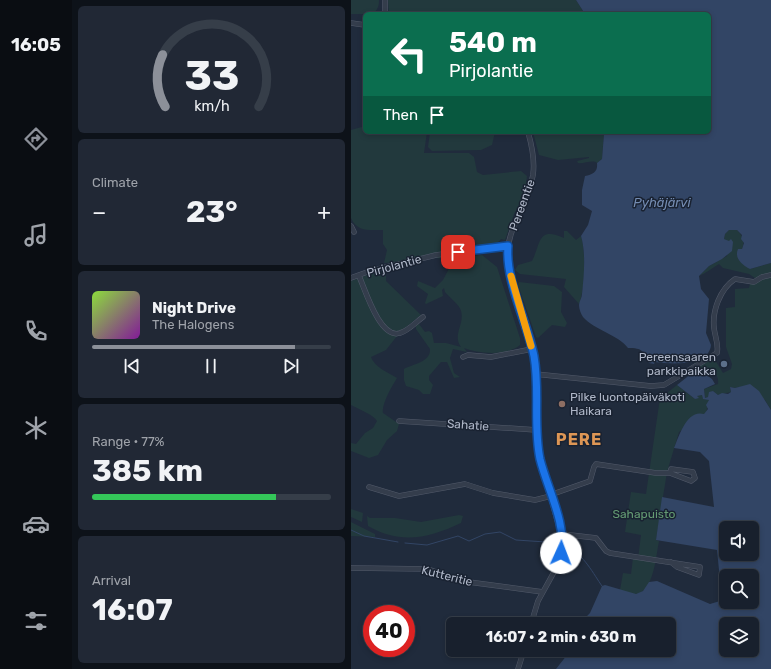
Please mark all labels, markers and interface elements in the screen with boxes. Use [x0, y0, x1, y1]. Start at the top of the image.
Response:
text: 540 m [449, 26, 537, 59]
icon: left [383, 28, 435, 80]
text: 16:05 [11, 34, 61, 56]
text: 33 [184, 51, 239, 100]
text: Pirjolantie [449, 60, 533, 82]
text: km/h [194, 98, 229, 115]
icon: arrive [426, 104, 448, 126]
text: Then [383, 106, 418, 124]
icon: directions [22, 125, 50, 153]
text: Climate [92, 175, 138, 190]
street label: Pereentie [506, 177, 538, 233]
text: 23° [186, 194, 238, 230]
water label: Pyhäjärvi [633, 195, 692, 210]
text: − [92, 199, 106, 226]
text: + [317, 199, 331, 226]
icon: music [22, 221, 50, 249]
pin [441, 235, 475, 269]
icon: arrive [447, 241, 469, 263]
street label: Pirjolantie [365, 252, 423, 280]
text: Night Drive [152, 299, 236, 317]
icon: phone [22, 317, 50, 345]
text: The Halogens [152, 317, 234, 332]
place label: Pereensaaren parkkipaikka [639, 350, 716, 378]
icon: previous [121, 355, 143, 377]
icon: pause [200, 355, 222, 377]
icon: next [280, 355, 302, 377]
marker: Pereensaaren parkkipaikka [719, 359, 729, 369]
place label: Pilke luontopäiväkoti Haikara [570, 390, 685, 418]
marker: Pilke luontopäiväkoti Haikara [557, 399, 567, 409]
icon: climate [22, 414, 50, 442]
street label: Sahatie [446, 417, 490, 433]
district label: PERE [556, 430, 602, 449]
text: Range · 77% [92, 434, 165, 449]
text: 385 km [92, 453, 203, 489]
park label: Sahapuisto [613, 507, 676, 521]
icon: car [22, 510, 50, 538]
map controls [719, 521, 759, 657]
button: sound [719, 521, 759, 561]
position arrow [540, 532, 582, 574]
street label: Kutteritie [420, 563, 474, 589]
button: search [719, 569, 759, 609]
text: Arrival [92, 573, 131, 588]
text: 16:07 [92, 592, 173, 628]
speed limit sign: 40 [363, 605, 415, 657]
icon: filters [22, 607, 50, 635]
button: layers [719, 617, 759, 657]
text: 16:07 · 2 min · 630 m [486, 628, 636, 646]

